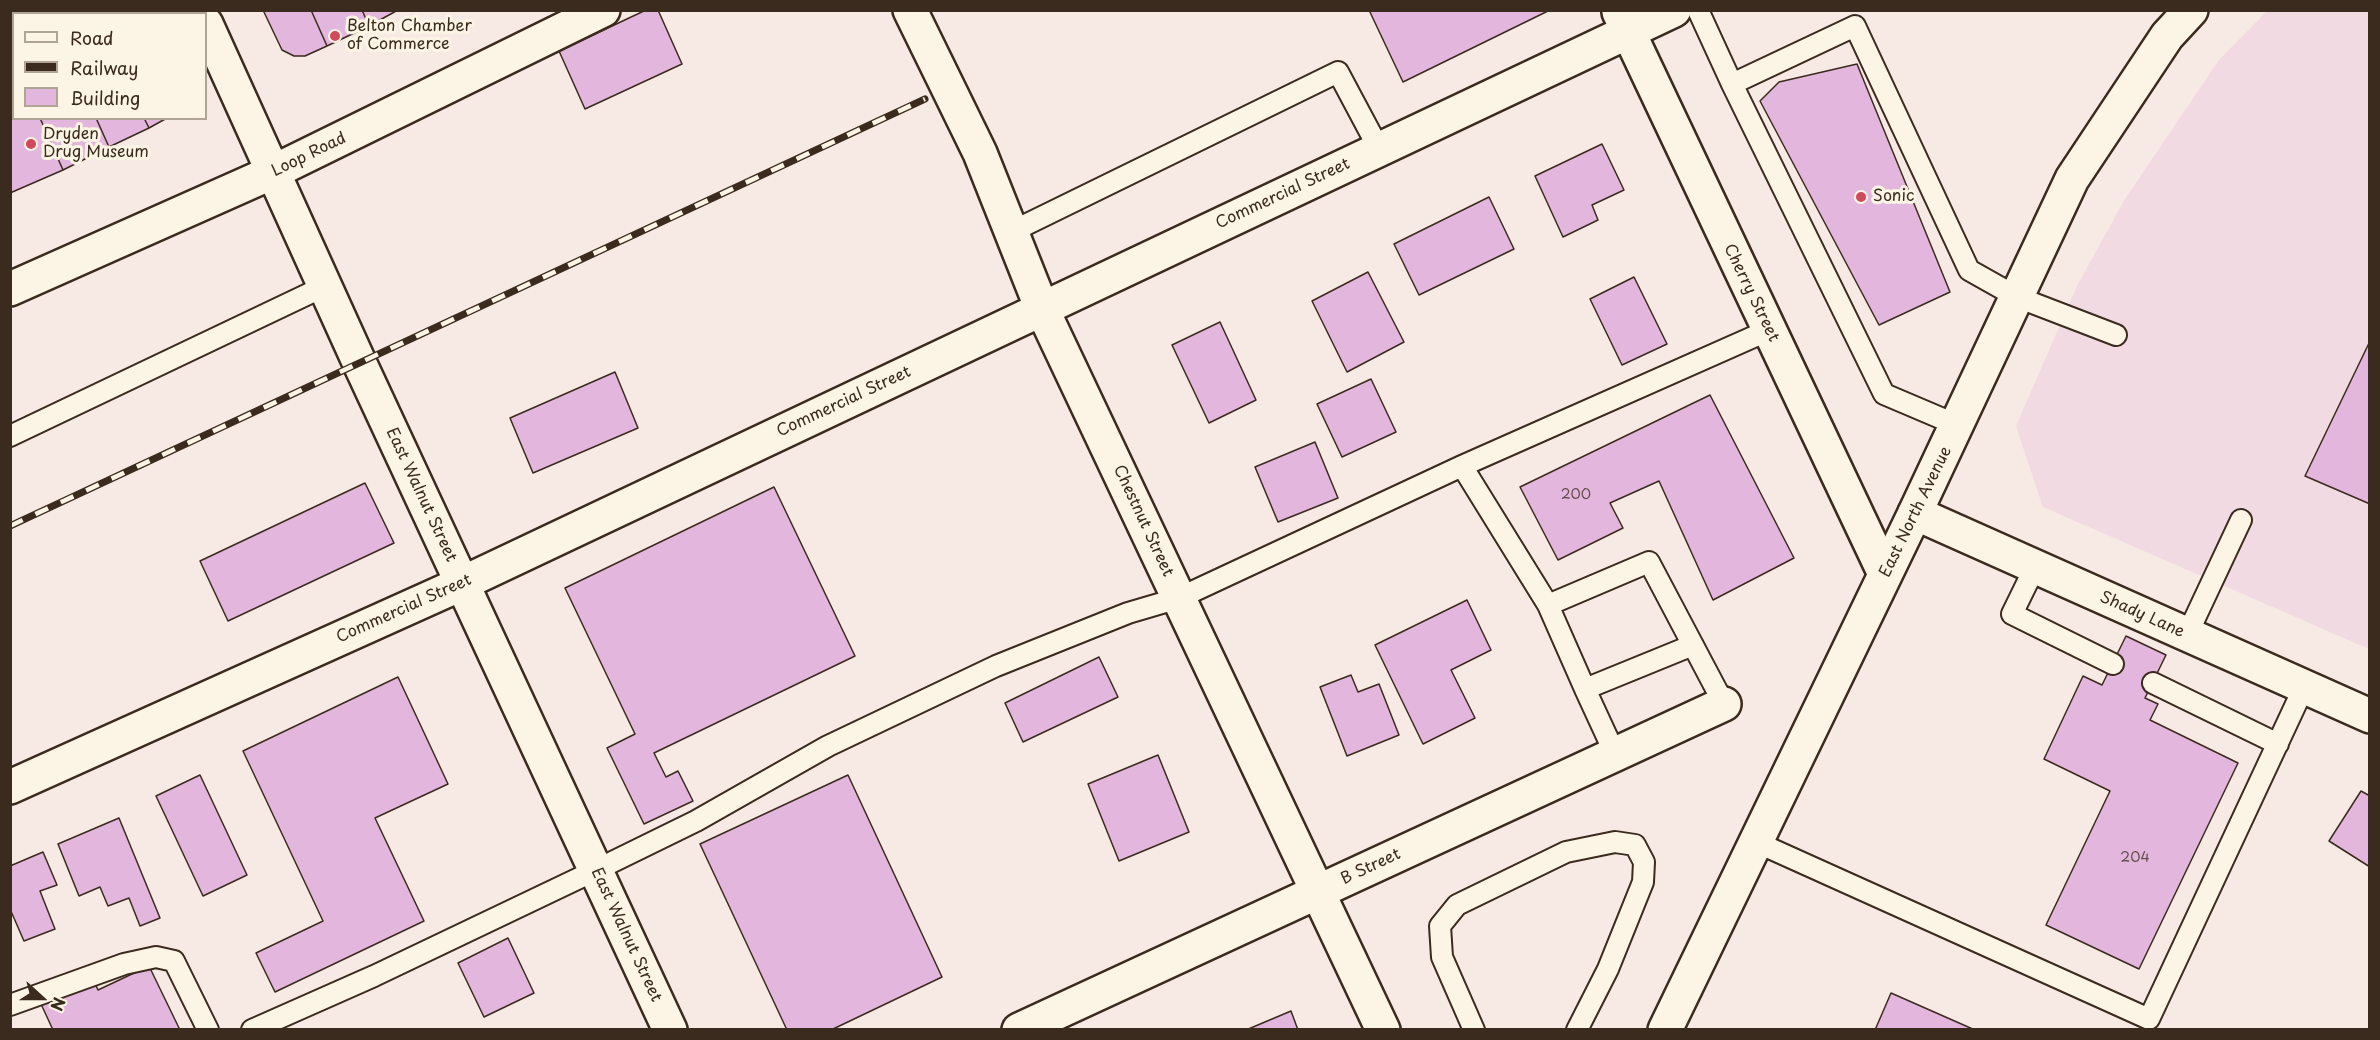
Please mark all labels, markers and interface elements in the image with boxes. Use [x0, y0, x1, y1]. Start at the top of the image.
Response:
legend [12, 12, 207, 120]
place label: Belton Chamber of Commerce [347, 17, 472, 55]
text: Road [70, 24, 114, 51]
marker: Belton Chamber of Commerce [328, 29, 342, 43]
text: Railway [70, 54, 138, 81]
text: Building [70, 84, 140, 111]
place label: Dryden Drug Museum [43, 125, 149, 163]
street label: Loop Road [269, 129, 349, 181]
marker: Dryden Drug Museum [24, 137, 38, 151]
street label: Commercial Street [1213, 154, 1353, 234]
place label: Sonic [1873, 187, 1914, 207]
marker: Sonic [1854, 190, 1868, 204]
street label: Cherry Street [1719, 241, 1783, 345]
street label: Commercial Street [774, 362, 914, 442]
street label: East Walnut Street [381, 425, 461, 565]
street label: East North Avenue [1876, 444, 1956, 580]
street label: Chestnut Street [1109, 462, 1177, 580]
house number: 200 [1561, 487, 1591, 503]
street label: Commercial Street [333, 571, 475, 647]
street label: Shady Lane [2097, 588, 2187, 642]
street label: B Street [1338, 845, 1404, 889]
house number: 204 [2120, 850, 2150, 866]
street label: East Walnut Street [586, 865, 666, 1005]
north arrow [12, 968, 72, 1028]
text: N [45, 994, 72, 1015]

